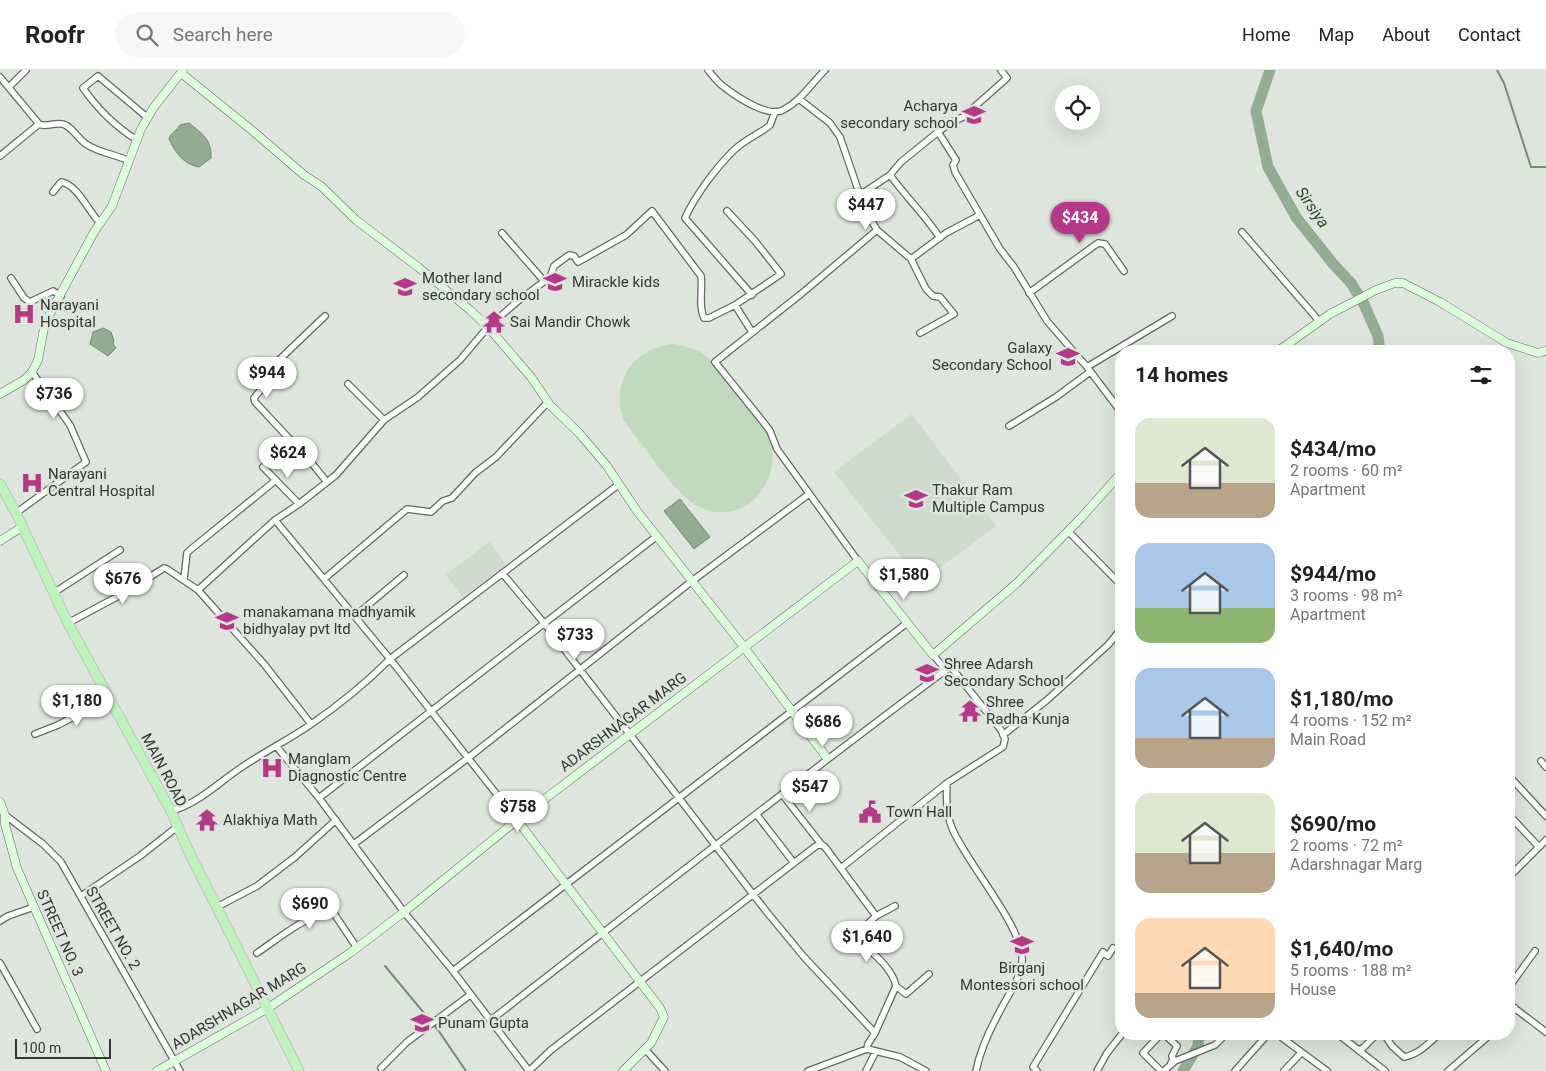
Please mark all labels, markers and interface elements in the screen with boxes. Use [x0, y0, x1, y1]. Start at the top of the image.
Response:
search box [115, 12, 465, 57]
text: Roofr [25, 21, 85, 49]
icon: search [133, 21, 161, 49]
text: Search here [173, 23, 273, 46]
text: Home [1242, 24, 1291, 45]
text: Map [1319, 24, 1354, 45]
text: About [1382, 24, 1430, 45]
text: Contact [1458, 24, 1521, 45]
map controls [1055, 85, 1100, 130]
button: locate [1055, 85, 1100, 130]
place label: Acharya secondary school [840, 97, 958, 132]
school or university icon: Acharya secondary school [961, 102, 987, 128]
water label: Sirsiya [1292, 183, 1333, 231]
pin: $447 [836, 189, 896, 231]
text: $447 [848, 195, 884, 214]
pin: $434 [1050, 202, 1110, 244]
text: $434 [1062, 208, 1098, 227]
place label: Mother land secondary school [422, 269, 540, 304]
school or university icon: Mirackle kids [542, 269, 568, 295]
place label: Mirackle kids [572, 273, 660, 291]
school or university icon: Mother land secondary school [392, 274, 418, 300]
place label: Narayani Hospital [40, 296, 99, 331]
hospital icon: Narayani Hospital [11, 301, 37, 327]
temple icon: Sai Mandir Chowk [481, 309, 507, 335]
place label: Sai Mandir Chowk [510, 313, 631, 331]
place label: Galaxy Secondary School [932, 339, 1052, 374]
school or university icon: Galaxy Secondary School [1055, 344, 1081, 370]
pin: $944 [237, 356, 297, 399]
icon: filters [1467, 361, 1495, 389]
text: $944 [249, 363, 285, 382]
text: 14 homes [1135, 363, 1228, 387]
pin: $736 [24, 378, 84, 420]
text: $736 [36, 384, 72, 403]
pin: $624 [258, 436, 318, 479]
text: $434/mo [1290, 437, 1376, 461]
icon: home [1175, 438, 1235, 498]
text: $624 [270, 443, 306, 462]
text: 2 rooms · 60 m² [1290, 461, 1403, 480]
place label: Narayani Central Hospital [48, 465, 155, 500]
hospital icon: Narayani Central Hospital [19, 470, 45, 496]
text: Apartment [1290, 480, 1366, 499]
place label: Thakur Ram Multiple Campus [932, 481, 1045, 516]
school or university icon: Thakur Ram Multiple Campus [903, 486, 929, 512]
pin: $1,580 [863, 558, 945, 601]
pin: $676 [93, 562, 153, 605]
text: $944/mo [1290, 562, 1376, 586]
icon: home [1175, 563, 1235, 623]
text: $1,580 [879, 565, 929, 584]
text: $676 [105, 569, 141, 588]
text: 3 rooms · 98 m² [1290, 586, 1403, 605]
place label: manakamana madhyamik bidhyalay pvt ltd [243, 603, 416, 638]
text: Apartment [1290, 605, 1366, 624]
school or university icon: manakamana madhyamik bidhyalay pvt ltd [214, 608, 240, 634]
pin: $733 [545, 618, 605, 661]
text: $733 [557, 625, 593, 644]
place label: Shree Adarsh Secondary School [944, 655, 1064, 690]
school or university icon: Shree Adarsh Secondary School [914, 660, 940, 686]
street label: ADARSHNAGAR MARG [556, 668, 690, 776]
pin: $1,180 [36, 684, 118, 727]
text: $1,180/mo [1290, 687, 1393, 711]
icon: home [1175, 688, 1235, 748]
text: $1,180 [52, 691, 102, 710]
place label: Shree Radha Kunja [986, 693, 1070, 728]
temple icon: Shree Radha Kunja [957, 698, 983, 724]
pin: $686 [793, 706, 853, 748]
text: 4 rooms · 152 m² [1290, 711, 1412, 730]
text: $686 [805, 712, 841, 731]
street label: MAIN ROAD [137, 730, 191, 810]
text: Main Road [1290, 730, 1366, 749]
place label: Manglam Diagnostic Centre [288, 750, 407, 785]
hospital icon: Manglam Diagnostic Centre [259, 755, 285, 781]
pin: $547 [780, 770, 840, 813]
text: $547 [792, 777, 828, 796]
pin: $758 [488, 790, 548, 833]
text: $758 [500, 797, 536, 816]
public building icon: Town Hall [857, 799, 883, 825]
place label: Town Hall [886, 803, 952, 821]
temple icon: Alakhiya Math [194, 807, 220, 833]
place label: Alakhiya Math [223, 811, 317, 829]
text: $690/mo [1290, 812, 1376, 836]
icon: home [1175, 813, 1235, 873]
text: 2 rooms · 72 m² [1290, 836, 1403, 855]
text: Adarshnagar Marg [1290, 855, 1422, 874]
street label: STREET NO. 2 [82, 883, 144, 973]
street label: STREET NO. 3 [33, 887, 87, 979]
pin: $690 [280, 888, 340, 930]
text: $690 [292, 894, 328, 913]
pin: $1,640 [826, 920, 908, 963]
text: $1,640 [842, 927, 892, 946]
school or university icon: Birganj Montessori school [1009, 932, 1035, 958]
text: $1,640/mo [1290, 937, 1393, 961]
icon: home [1175, 938, 1235, 998]
street label: ADARSHNAGAR MARG [168, 959, 310, 1053]
place label: Birganj Montessori school [960, 959, 1084, 994]
text: 5 rooms · 188 m² [1290, 961, 1412, 980]
text: House [1290, 980, 1336, 999]
school or university icon: Punam Gupta [409, 1010, 435, 1036]
place label: Punam Gupta [438, 1014, 529, 1032]
scale bar [15, 1036, 111, 1059]
text: 100 m [22, 1040, 61, 1056]

